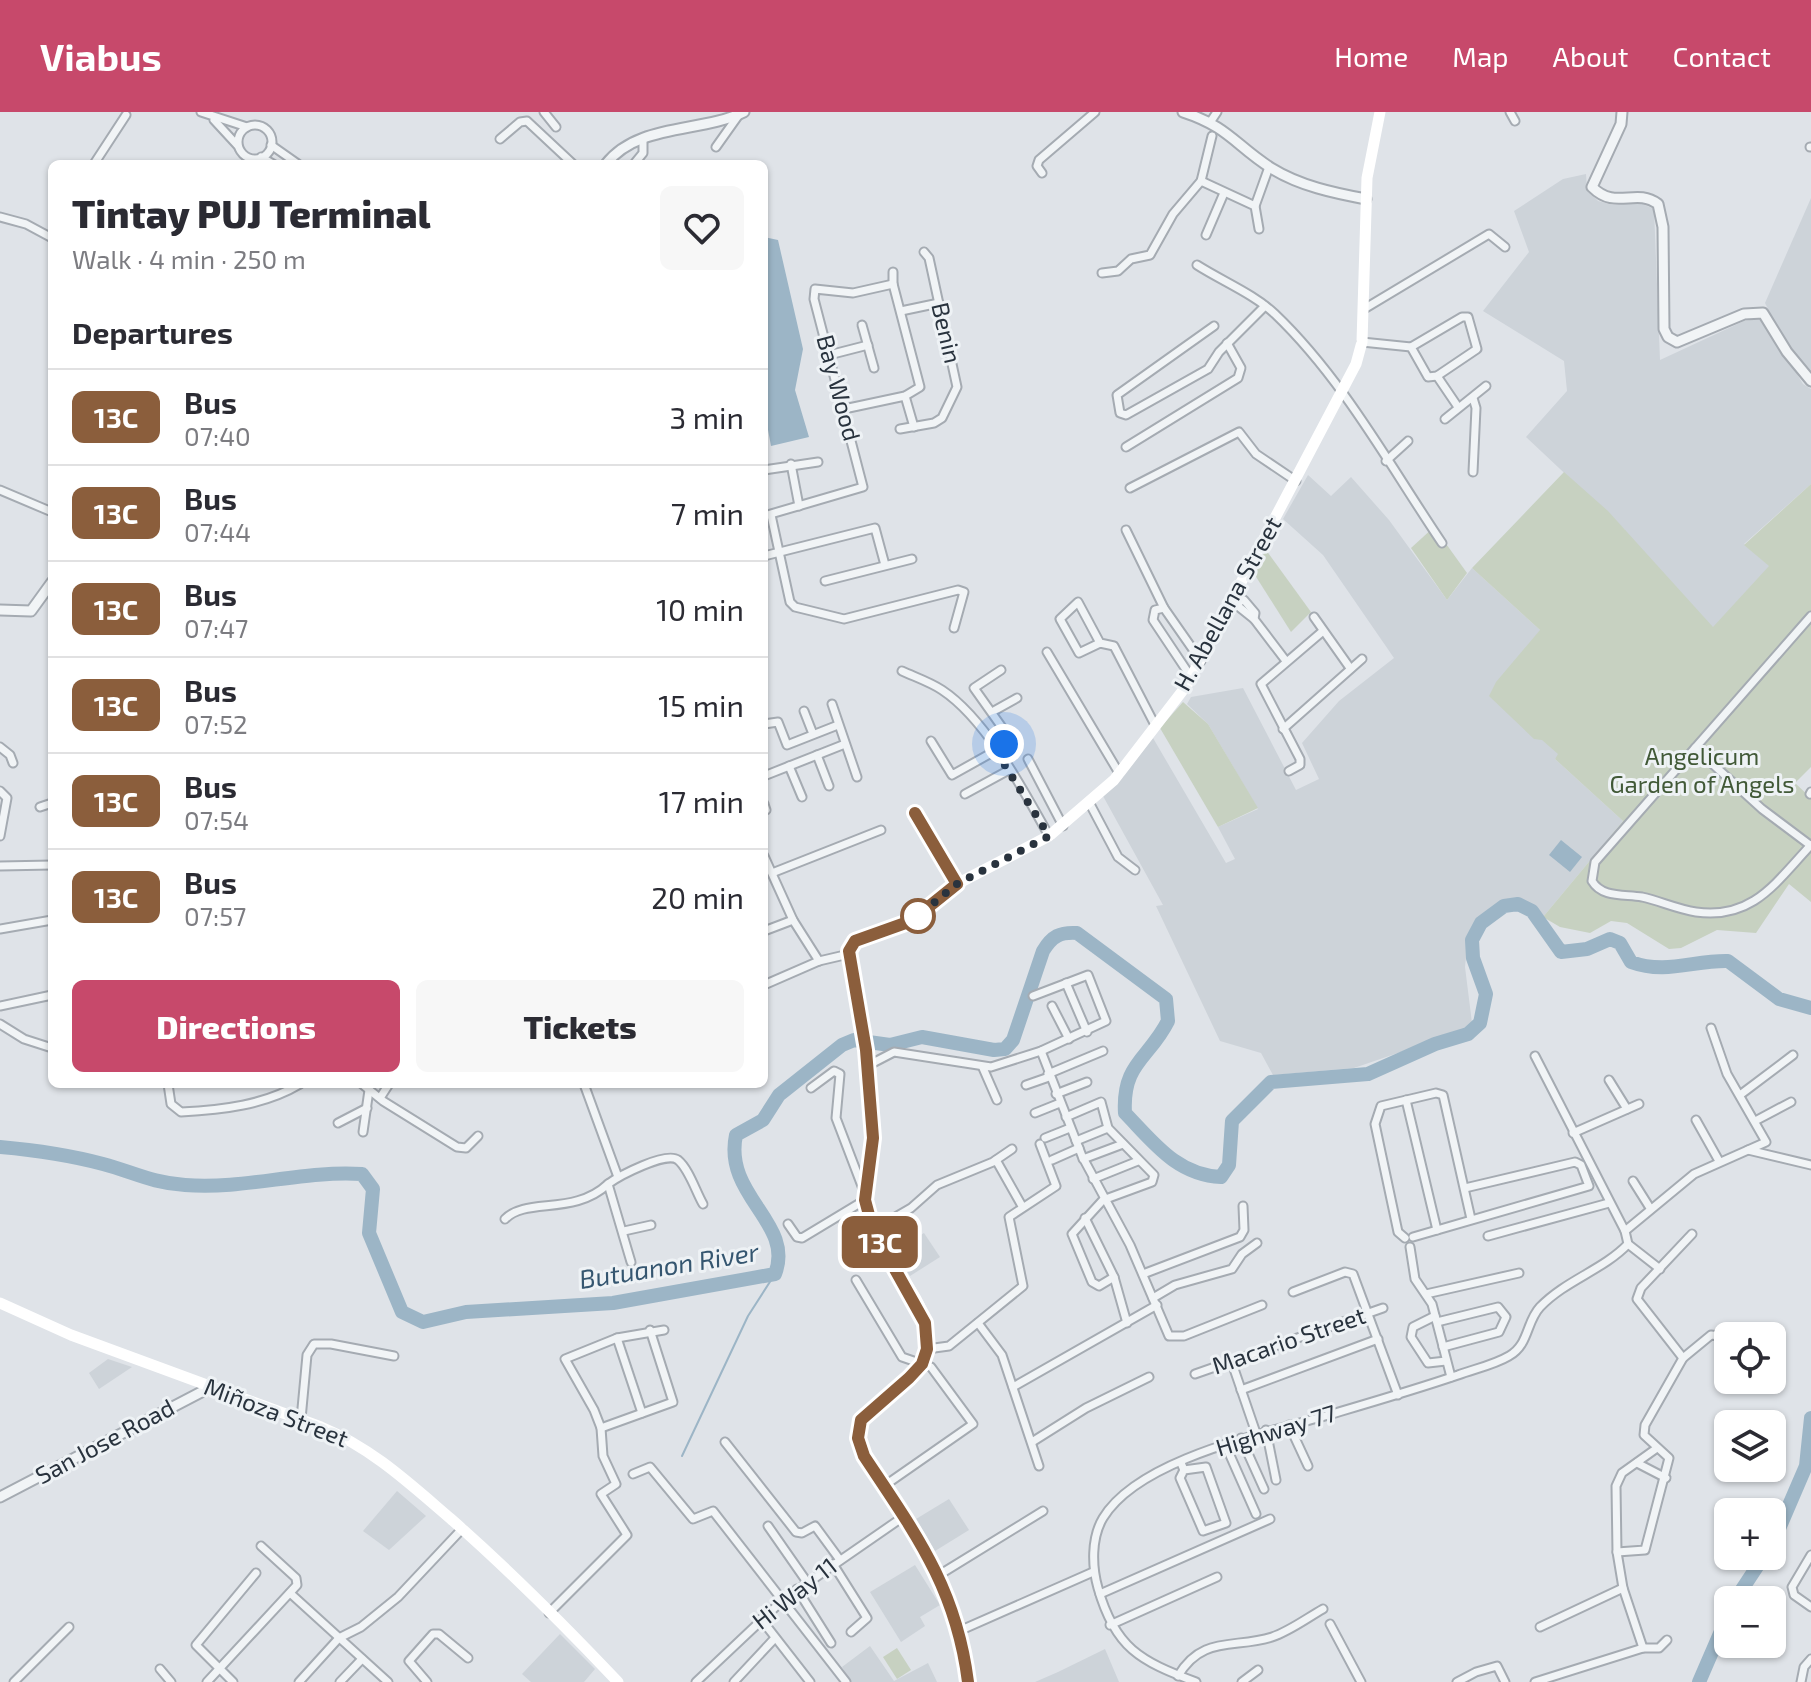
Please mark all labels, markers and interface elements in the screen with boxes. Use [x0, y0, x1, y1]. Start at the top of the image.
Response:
text: Viabus [40, 33, 162, 79]
text: Home [1334, 39, 1408, 73]
text: Map [1452, 39, 1509, 73]
text: About [1553, 39, 1628, 73]
text: Contact [1672, 39, 1771, 73]
button: heart [660, 186, 744, 270]
text: Tintay PUJ Terminal [72, 190, 431, 236]
text: Walk · 4 min · 250 m [72, 243, 306, 274]
street label: Benin [926, 299, 969, 366]
text: Departures [72, 314, 233, 350]
street label: Bay Wood [811, 331, 868, 444]
text: Bus [184, 384, 237, 420]
text: 3 min [669, 399, 744, 435]
text: 13C [94, 400, 138, 434]
text: 07:40 [184, 420, 251, 451]
text: Bus [184, 480, 237, 516]
text: 7 min [671, 495, 744, 531]
text: 13C [94, 496, 138, 530]
street label: H. Abellana Street [1167, 511, 1286, 695]
text: 07:44 [184, 516, 251, 547]
text: Bus [184, 576, 237, 612]
text: 10 min [656, 591, 744, 627]
text: 13C [94, 592, 138, 626]
text: 07:47 [184, 612, 248, 643]
text: Bus [184, 672, 237, 708]
text: 15 min [658, 687, 744, 723]
text: 13C [94, 688, 138, 722]
text: 07:52 [184, 708, 248, 739]
your location [984, 724, 1024, 764]
park label: Angelicum Garden of Angels [1610, 741, 1795, 798]
text: Bus [184, 768, 237, 804]
text: 17 min [659, 783, 744, 819]
text: 13C [94, 784, 138, 818]
text: 07:54 [184, 804, 249, 835]
text: Bus [184, 864, 237, 900]
text: 20 min [651, 879, 744, 915]
text: 13C [94, 880, 138, 914]
unlabelled marker [901, 899, 935, 933]
text: 07:57 [184, 900, 246, 931]
button: Directions [72, 980, 400, 1072]
button: Tickets [416, 980, 744, 1072]
line badge: 13C [834, 1216, 926, 1268]
text: 13C [858, 1225, 902, 1259]
water label: Butuanon River [577, 1235, 761, 1294]
street label: Macario Street [1208, 1300, 1369, 1379]
map controls [1714, 1322, 1786, 1658]
button: locate [1714, 1322, 1786, 1394]
street label: Miñoza Street [200, 1371, 353, 1452]
street label: San Jose Road [30, 1392, 179, 1489]
street label: Highway 77 [1212, 1398, 1339, 1462]
button: layers [1714, 1410, 1786, 1482]
button: + [1714, 1498, 1786, 1570]
street label: Hi Way 11 [746, 1551, 842, 1635]
button: − [1714, 1586, 1786, 1658]

